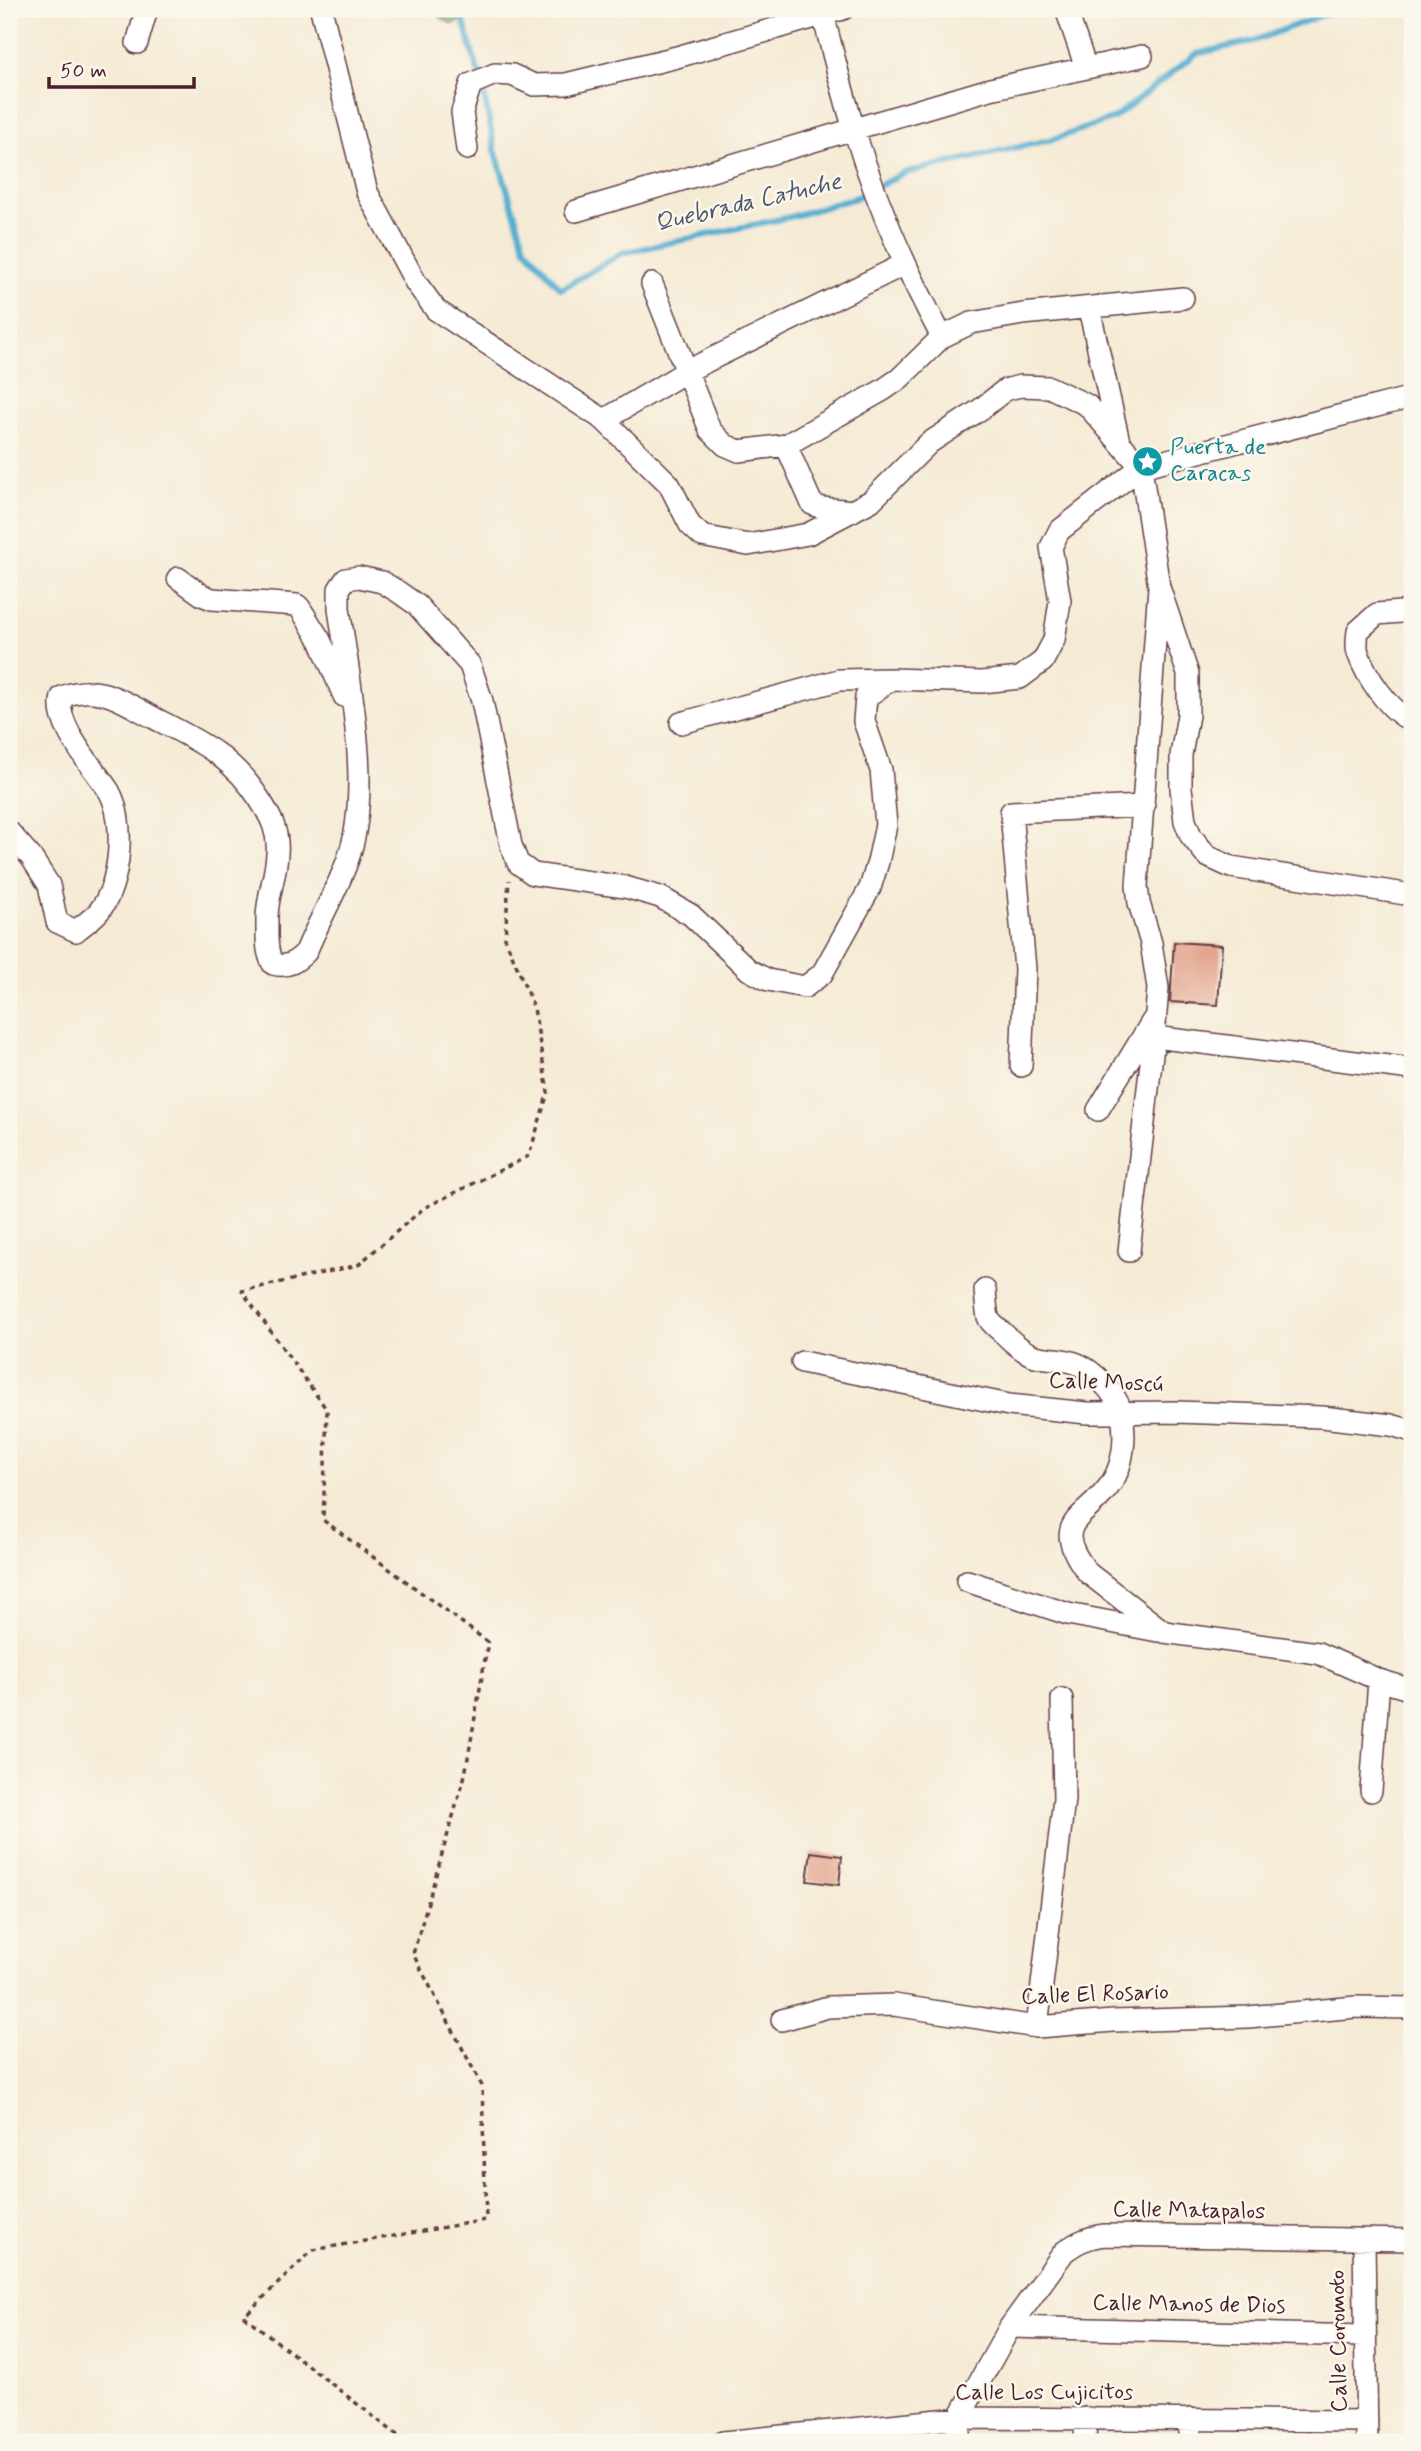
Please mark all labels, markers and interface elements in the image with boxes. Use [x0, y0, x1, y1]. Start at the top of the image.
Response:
scale bar [49, 46, 194, 90]
text: 50 m [60, 57, 107, 85]
water label: Quebrada Catuche [652, 166, 846, 240]
place label: Puerta de Caracas [1170, 433, 1266, 489]
place icon: Puerta de Caracas [1130, 444, 1164, 478]
street label: Calle Moscú [1048, 1366, 1164, 1400]
street label: Calle El Rosario [1021, 1977, 1169, 2013]
street label: Calle Matapalos [1112, 2195, 1266, 2227]
street label: Calle Coromoto [1323, 2269, 1355, 2413]
street label: Calle Manos de Dios [1092, 2288, 1286, 2322]
street label: Calle Los Cujicitos [955, 2378, 1133, 2408]

